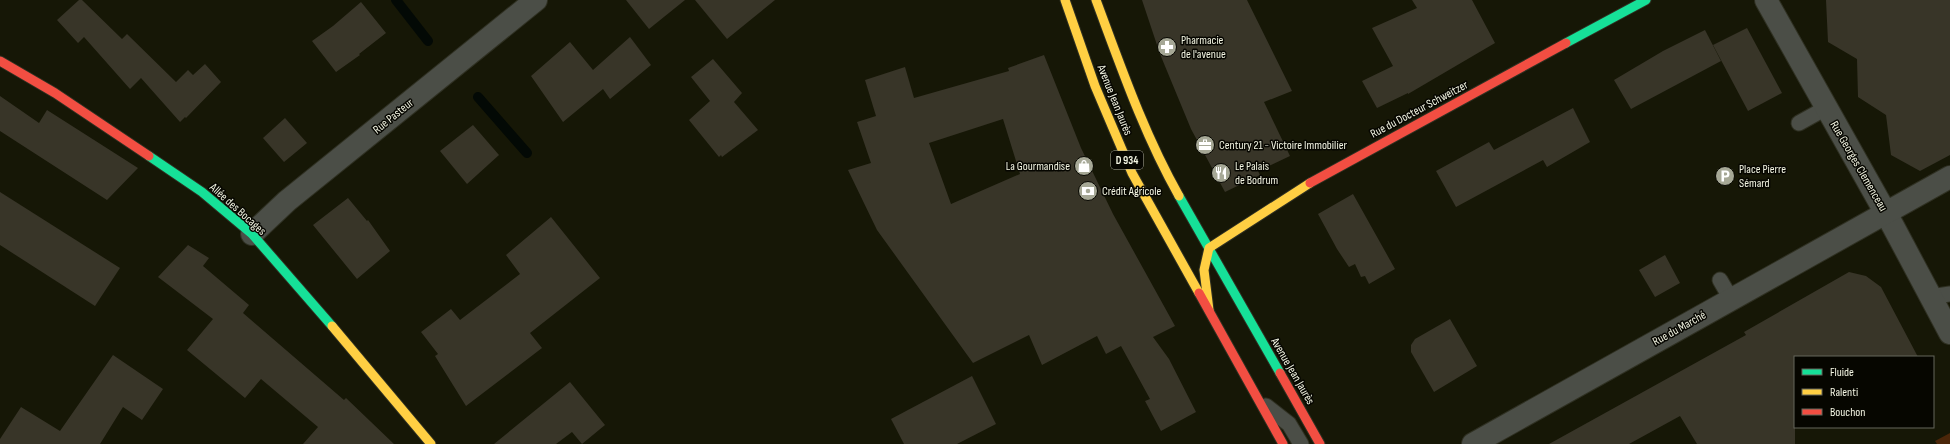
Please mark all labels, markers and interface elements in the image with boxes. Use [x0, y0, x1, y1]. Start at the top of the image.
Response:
place label: Pharmacie de l'avenue [1181, 33, 1226, 62]
pharmacy icon: Pharmacie de l'avenue [1156, 36, 1178, 58]
street label: Avenue Jean Jaurès [1093, 62, 1135, 138]
street label: Rue du Docteur Schweitzer [1368, 77, 1471, 142]
street label: Rue Pasteur [370, 95, 417, 137]
street label: Rue Georges Clemenceau [1827, 118, 1891, 214]
office icon: Century 21 - Victoire Immobilier [1194, 134, 1216, 156]
place label: Century 21 - Victoire Immobilier [1219, 138, 1348, 153]
road number: D 934 [1111, 151, 1143, 169]
shop icon: La Gourmandise [1073, 155, 1095, 177]
place label: La Gourmandise [1006, 159, 1070, 174]
place label: Le Palais de Bodrum [1235, 159, 1279, 188]
restaurant icon: Le Palais de Bodrum [1210, 162, 1232, 184]
place label: Place Pierre Sémard [1739, 162, 1786, 191]
parking icon: Place Pierre Sémard [1714, 165, 1736, 187]
street label: Allée des Bocages [206, 179, 269, 239]
bank icon: Crédit Agricole [1077, 180, 1099, 202]
place label: Crédit Agricole [1102, 184, 1161, 199]
street label: Rue du Marché [1650, 307, 1709, 349]
street label: Avenue Jean Jaurès [1267, 334, 1318, 407]
legend [1794, 356, 1934, 428]
text: Fluide [1830, 365, 1854, 380]
text: Ralenti [1830, 385, 1858, 400]
text: Bouchon [1830, 405, 1865, 420]

